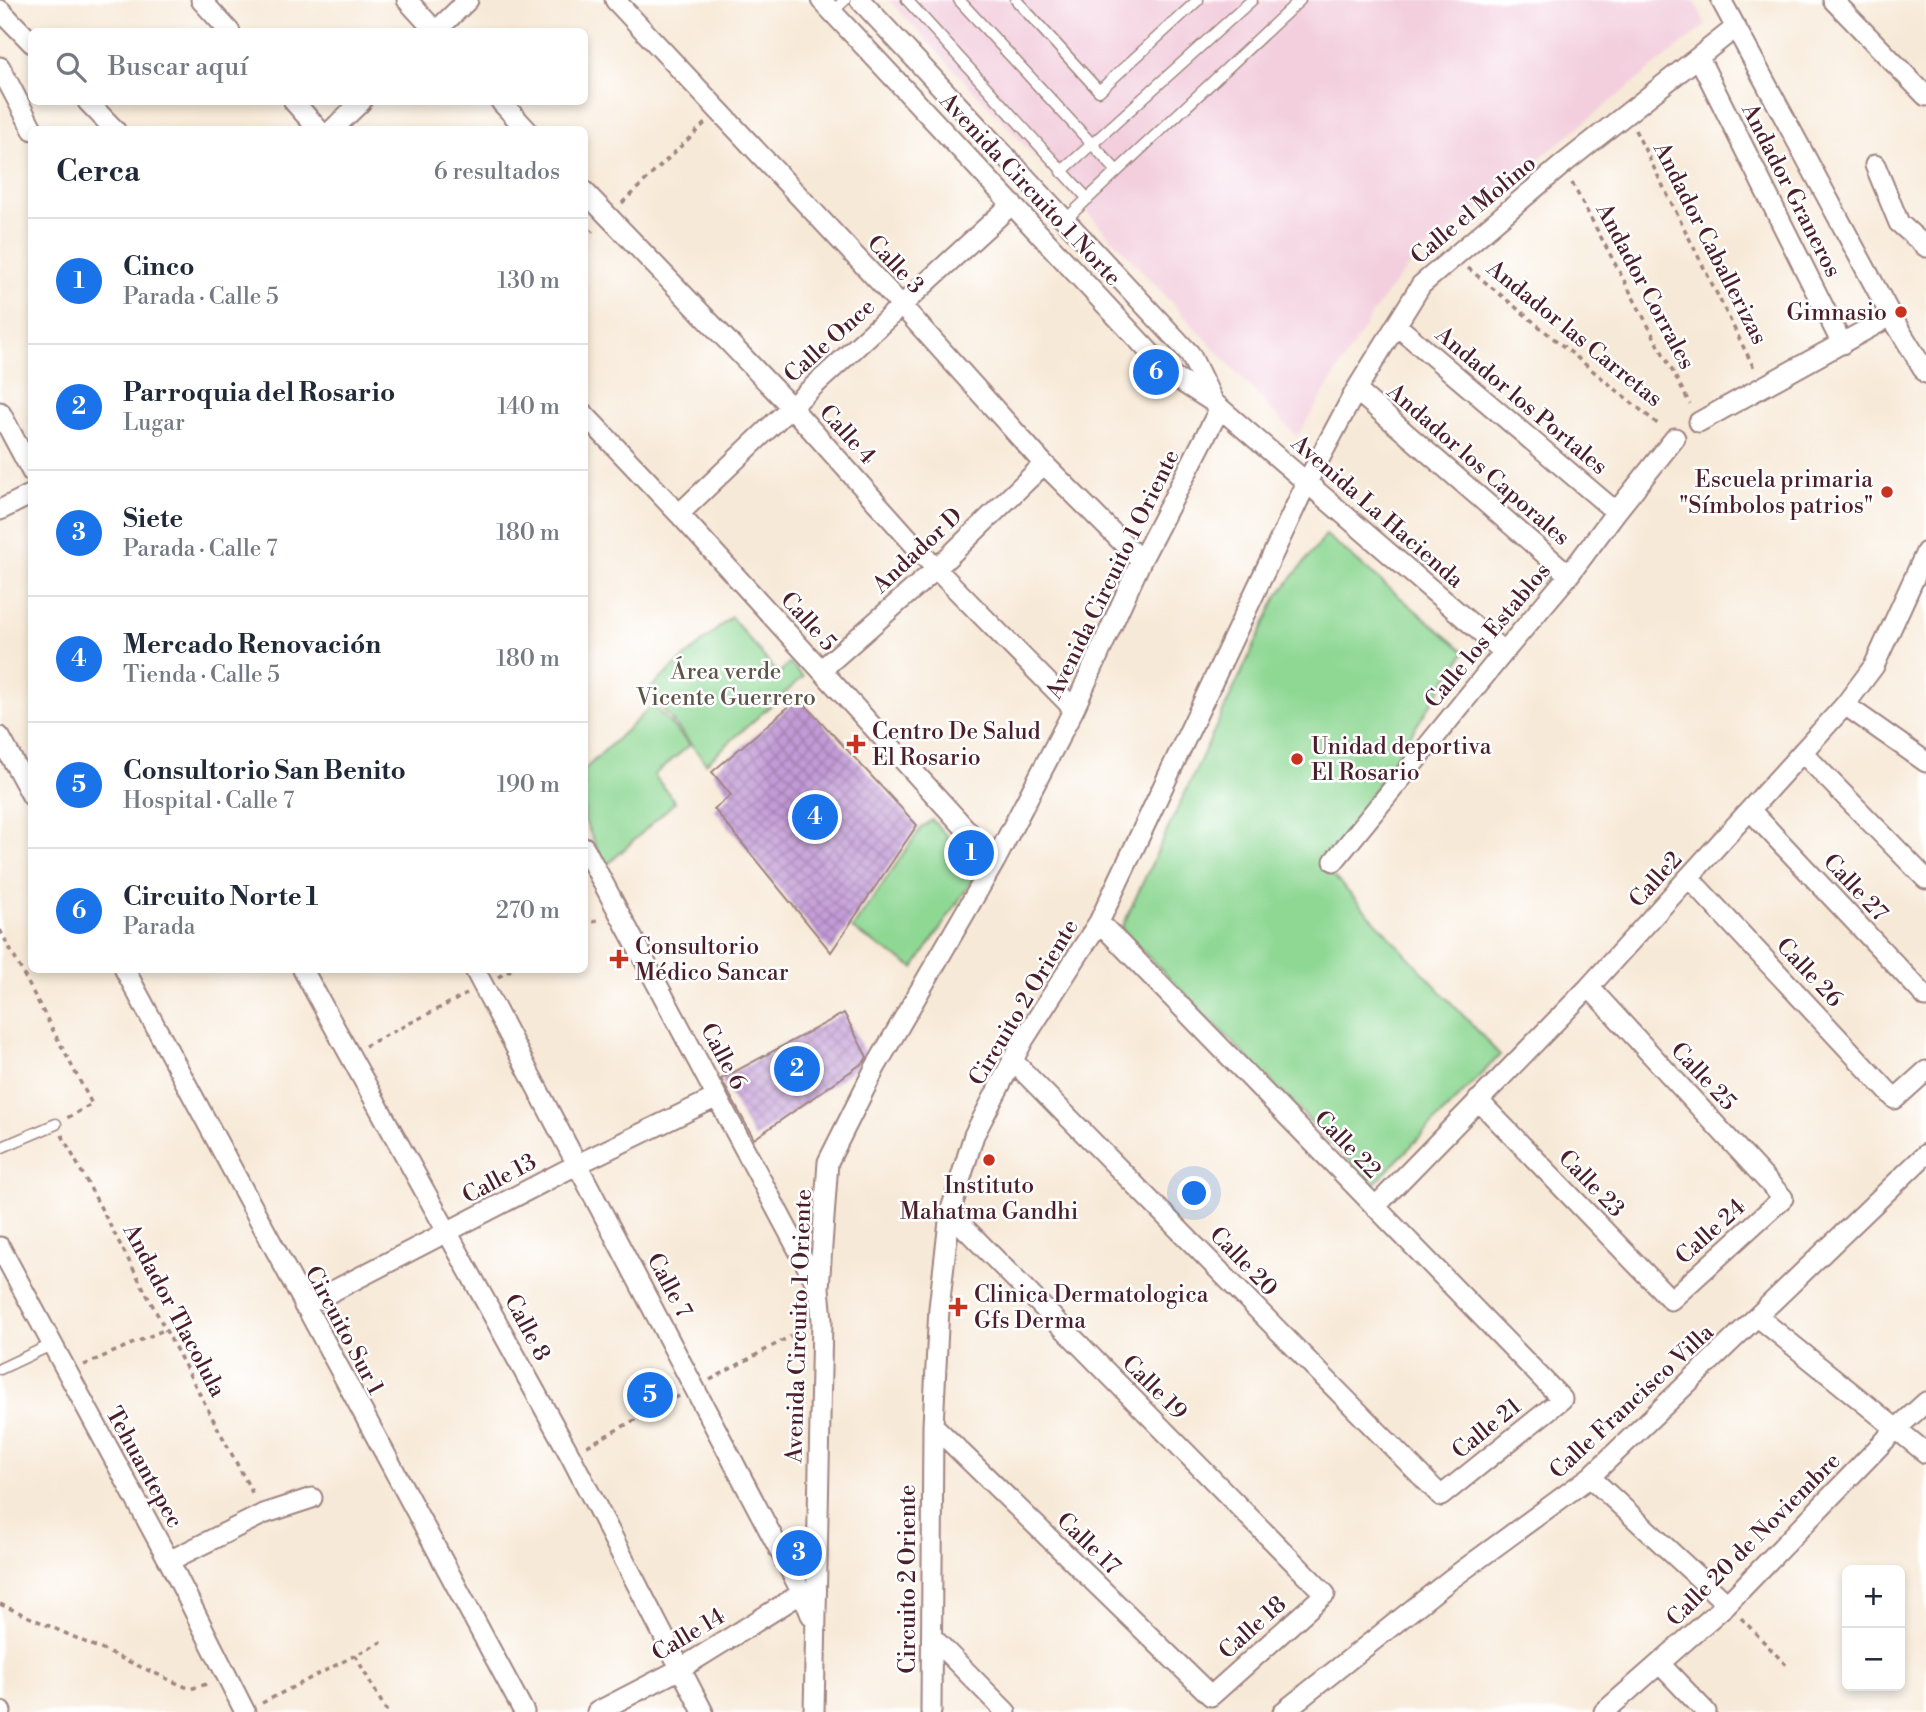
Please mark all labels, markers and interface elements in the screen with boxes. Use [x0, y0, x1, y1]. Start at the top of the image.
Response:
search box [28, 28, 588, 105]
icon: search [52, 48, 90, 86]
text: Buscar aquí [108, 51, 248, 83]
street label: Avenida Circuito 1 Norte [933, 87, 1127, 292]
street label: Andador Graneros [1735, 98, 1847, 282]
street label: Andador Caballerizas [1647, 137, 1773, 349]
street label: Calle el Molino [1405, 149, 1542, 270]
text: Cerca [56, 153, 140, 191]
text: 6 resultados [434, 158, 560, 186]
street label: Andador Corrales [1589, 198, 1701, 374]
street label: Calle 3 [861, 229, 929, 300]
text: Cinco [123, 251, 195, 283]
street label: Andador las Carretas [1480, 254, 1668, 413]
text: 1 [73, 267, 85, 295]
text: 130 m [497, 267, 560, 295]
text: Parada · Calle 5 [123, 283, 279, 311]
street label: Calle Once [779, 293, 881, 389]
place label: Gimnasio [1786, 299, 1887, 327]
marker: Gimnasio [1893, 304, 1909, 320]
street label: Andador los Portales [1429, 320, 1613, 481]
pin: 6 [1133, 346, 1179, 398]
text: Parroquia del Rosario [123, 377, 395, 409]
street label: Andador los Caporales [1380, 377, 1575, 552]
text: 2 [72, 393, 86, 421]
text: 140 m [497, 393, 560, 421]
street label: Calle 4 [813, 399, 881, 470]
text: Lugar [123, 409, 185, 437]
street label: Avenida La Hacienda [1285, 429, 1469, 594]
street label: Avenida Circuito 1 Oriente [1040, 445, 1186, 705]
place label: Escuela primaria "Símbolos patrios" [1679, 466, 1873, 520]
marker: Escuela primaria "Símbolos patrios" [1879, 484, 1895, 500]
street label: Andador D [866, 502, 968, 600]
text: Siete [123, 503, 183, 535]
text: 3 [72, 519, 86, 547]
text: 180 m [496, 519, 560, 547]
text: Parada · Calle 7 [123, 535, 278, 563]
street label: Calle los Establos [1419, 557, 1557, 714]
street label: Calle 5 [774, 586, 842, 657]
text: Mercado Renovación [123, 629, 381, 661]
text: 4 [71, 645, 87, 673]
text: 180 m [496, 645, 560, 673]
park label: Área verde Vicente Guerrero [635, 656, 816, 712]
text: Tienda · Calle 5 [123, 661, 280, 689]
place label: Centro De Salud El Rosario [872, 718, 1041, 772]
place label: Unidad deportiva El Rosario [1311, 733, 1492, 787]
marker: Centro De Salud El Rosario [846, 734, 866, 754]
marker: Unidad deportiva El Rosario [1289, 751, 1305, 767]
text: Consultorio San Benito [123, 755, 406, 787]
text: 5 [72, 771, 86, 799]
text: 190 m [497, 771, 560, 799]
text: Hospital · Calle 7 [123, 787, 294, 815]
pin: 4 [792, 791, 838, 843]
pin: 1 [948, 827, 994, 879]
street label: Calle2 [1623, 846, 1688, 913]
street label: Calle 27 [1817, 848, 1894, 928]
text: Circuito Norte 1 [123, 881, 318, 913]
text: 6 [72, 897, 86, 925]
text: 270 m [496, 897, 560, 925]
text: Parada [123, 913, 195, 941]
street label: Circuito 2 Oriente [963, 914, 1085, 1091]
street label: Calle 26 [1770, 932, 1848, 1013]
place label: Consultorio Médico Sancar [635, 933, 789, 987]
marker: Consultorio Médico Sancar [609, 949, 629, 969]
street label: Calle 6 [694, 1018, 752, 1095]
street label: Calle 25 [1665, 1037, 1742, 1117]
pin: 2 [774, 1043, 820, 1095]
street label: Calle 22 [1308, 1105, 1386, 1185]
street label: Calle 23 [1552, 1144, 1630, 1223]
street label: Calle 13 [458, 1148, 541, 1210]
marker: Instituto Mahatma Gandhi [981, 1152, 997, 1168]
place label: Instituto Mahatma Gandhi [900, 1172, 1078, 1226]
your location [1177, 1176, 1211, 1210]
street label: Avenida Circuito 1 Oriente [780, 1188, 818, 1465]
street label: Calle 24 [1670, 1193, 1751, 1270]
street label: Andador Tlacolula [116, 1218, 232, 1402]
street label: Calle 20 [1203, 1221, 1283, 1302]
street label: Calle 7 [641, 1248, 698, 1323]
street label: Circuito Sur 1 [299, 1261, 390, 1400]
place label: Clinica Dermatologica Gfs Derma [974, 1281, 1209, 1335]
street label: Calle 8 [498, 1289, 556, 1366]
marker: Clinica Dermatologica Gfs Derma [948, 1297, 968, 1317]
street label: Calle Francisco Villa [1544, 1318, 1720, 1485]
street label: Calle 19 [1116, 1349, 1193, 1426]
pin: 5 [627, 1369, 673, 1421]
street label: Calle 21 [1446, 1392, 1527, 1465]
street label: Tehuantepec [99, 1402, 189, 1533]
street label: Calle 20 de Noviembre [1661, 1447, 1847, 1633]
street label: Circuito 2 Oriente [894, 1484, 922, 1674]
street label: Calle 17 [1051, 1507, 1126, 1581]
pin: 3 [776, 1527, 822, 1579]
map controls [1842, 1565, 1905, 1691]
button: + [1842, 1565, 1905, 1628]
street label: Calle 18 [1213, 1590, 1292, 1665]
street label: Calle 14 [647, 1602, 730, 1667]
button: − [1842, 1628, 1905, 1691]

